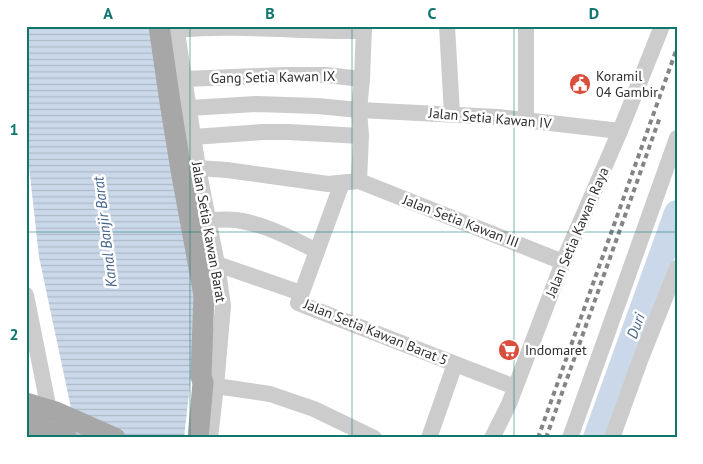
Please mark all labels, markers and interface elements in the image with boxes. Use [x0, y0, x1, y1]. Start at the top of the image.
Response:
text: A [103, 3, 113, 23]
text: B [265, 3, 275, 23]
text: C [428, 3, 437, 23]
text: D [589, 3, 599, 23]
street label: Gang Setia Kawan IX [211, 67, 336, 87]
place label: Koramil 04 Gambir [596, 67, 658, 101]
public building icon: Koramil 04 Gambir [568, 72, 592, 96]
street label: Jalan Setia Kawan IV [427, 104, 552, 132]
text: 1 [9, 119, 19, 139]
street label: Jalan Setia Kawan Barat [188, 159, 230, 304]
street label: Jalan Setia Kawan Raya [541, 164, 613, 301]
water label: Kanal Banjir Barat [88, 174, 121, 288]
street label: Jalan Setia Kawan III [399, 190, 522, 251]
street label: Jalan Setia Kawan Barat 5 [300, 294, 451, 369]
water label: Duri [622, 309, 649, 341]
text: 2 [9, 324, 19, 344]
supermarket icon: Indomaret [497, 338, 521, 362]
place label: Indomaret [525, 341, 587, 359]

